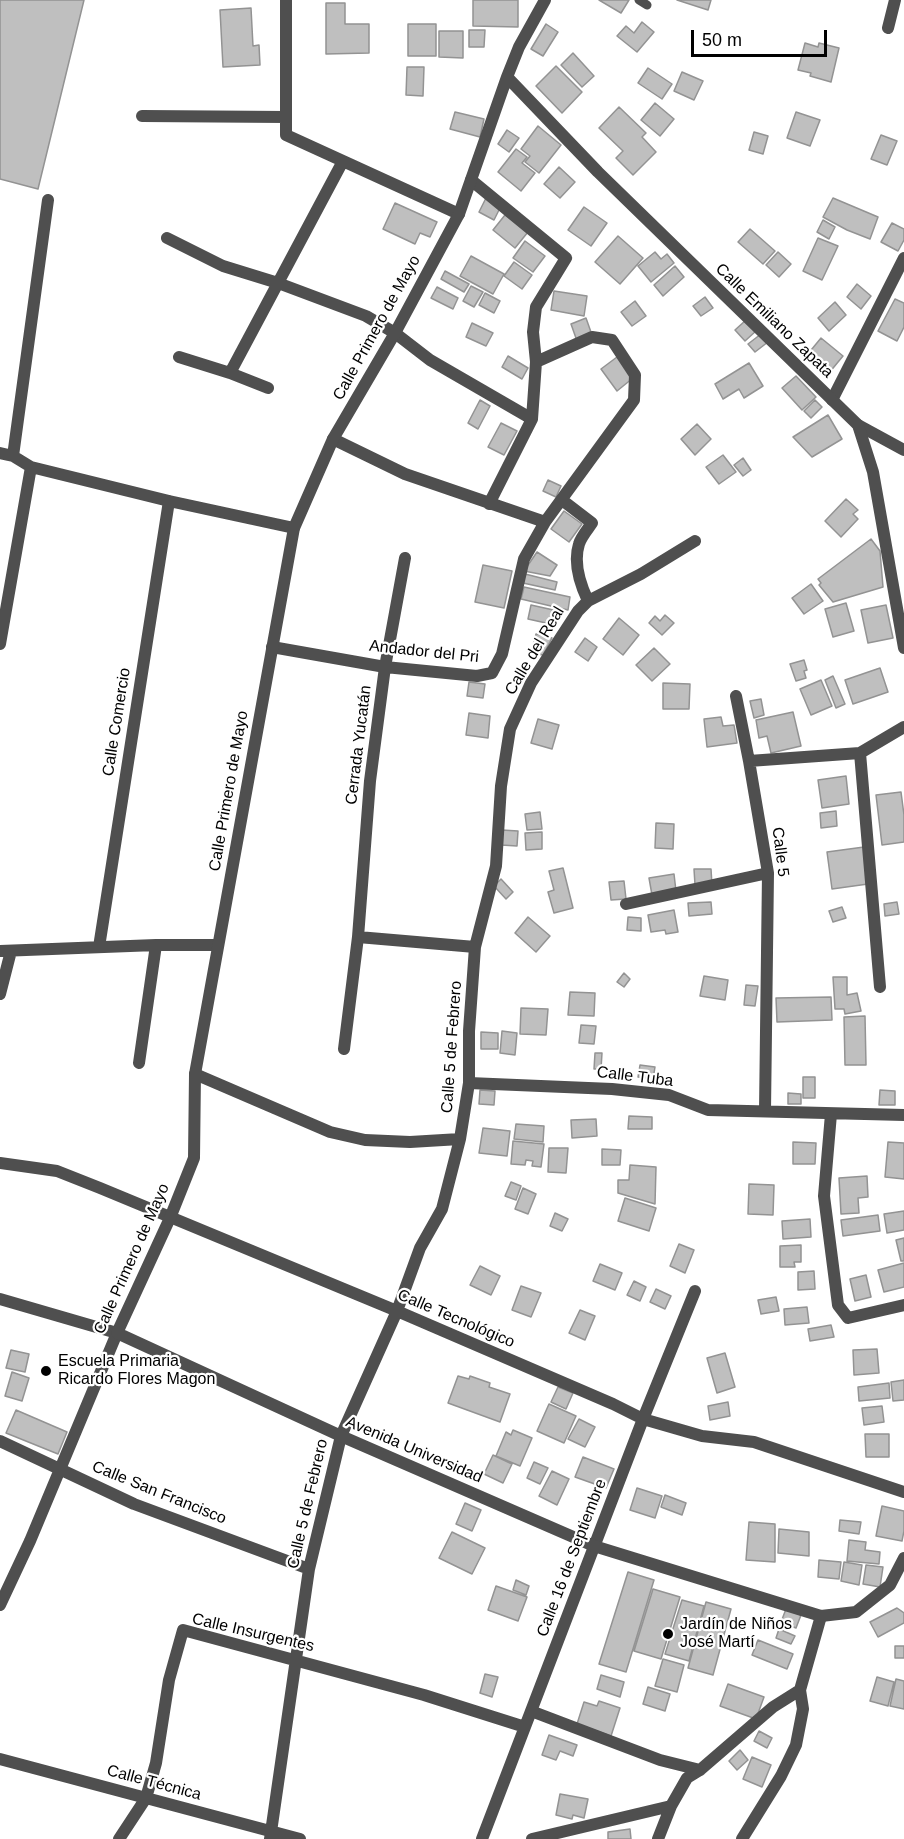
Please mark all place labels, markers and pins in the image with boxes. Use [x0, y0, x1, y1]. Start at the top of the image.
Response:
place label: Escuela Primaria Ricardo Flores Magon [58, 1352, 215, 1390]
marker: Escuela Primaria Ricardo Flores Magon [39, 1364, 53, 1378]
place label: Jardín de Niños José Martí [680, 1615, 792, 1653]
marker: Jardín de Niños José Martí [661, 1627, 675, 1641]

